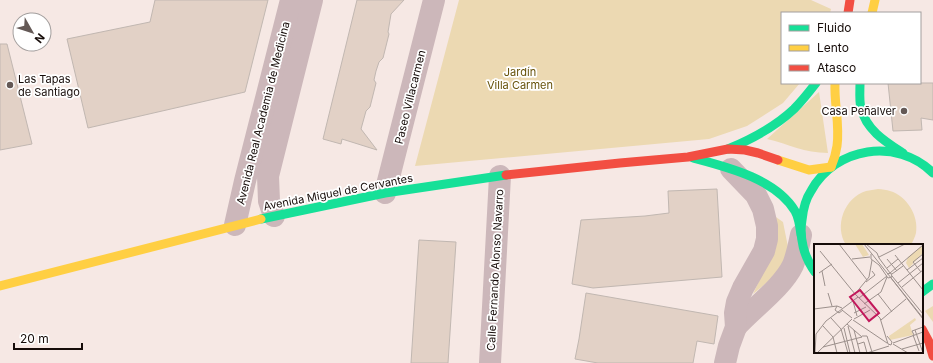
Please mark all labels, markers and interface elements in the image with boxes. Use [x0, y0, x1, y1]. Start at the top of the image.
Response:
north arrow [12, 12, 52, 52]
legend [781, 12, 921, 84]
street label: Avenida Real Academia de Medicina [233, 20, 293, 206]
text: Fluido [817, 20, 852, 35]
text: N [32, 31, 48, 46]
text: Lento [817, 40, 849, 55]
street label: Paseo Villacarmen [392, 49, 428, 145]
text: Atasco [817, 60, 856, 75]
park label: Jardín Villa Carmen [487, 65, 553, 92]
place label: Las Tapas de Santiago [18, 72, 80, 99]
marker: Las Tapas de Santiago [5, 80, 15, 90]
place label: Casa Peñalver [821, 104, 896, 118]
marker: Casa Peñalver [899, 106, 909, 116]
street label: Avenida Miguel de Cervantes [262, 171, 414, 213]
street label: Calle Fernando Alonso Navarro [484, 188, 506, 351]
inset map [814, 244, 923, 353]
scale bar [14, 325, 82, 351]
text: 20 m [20, 331, 49, 346]

